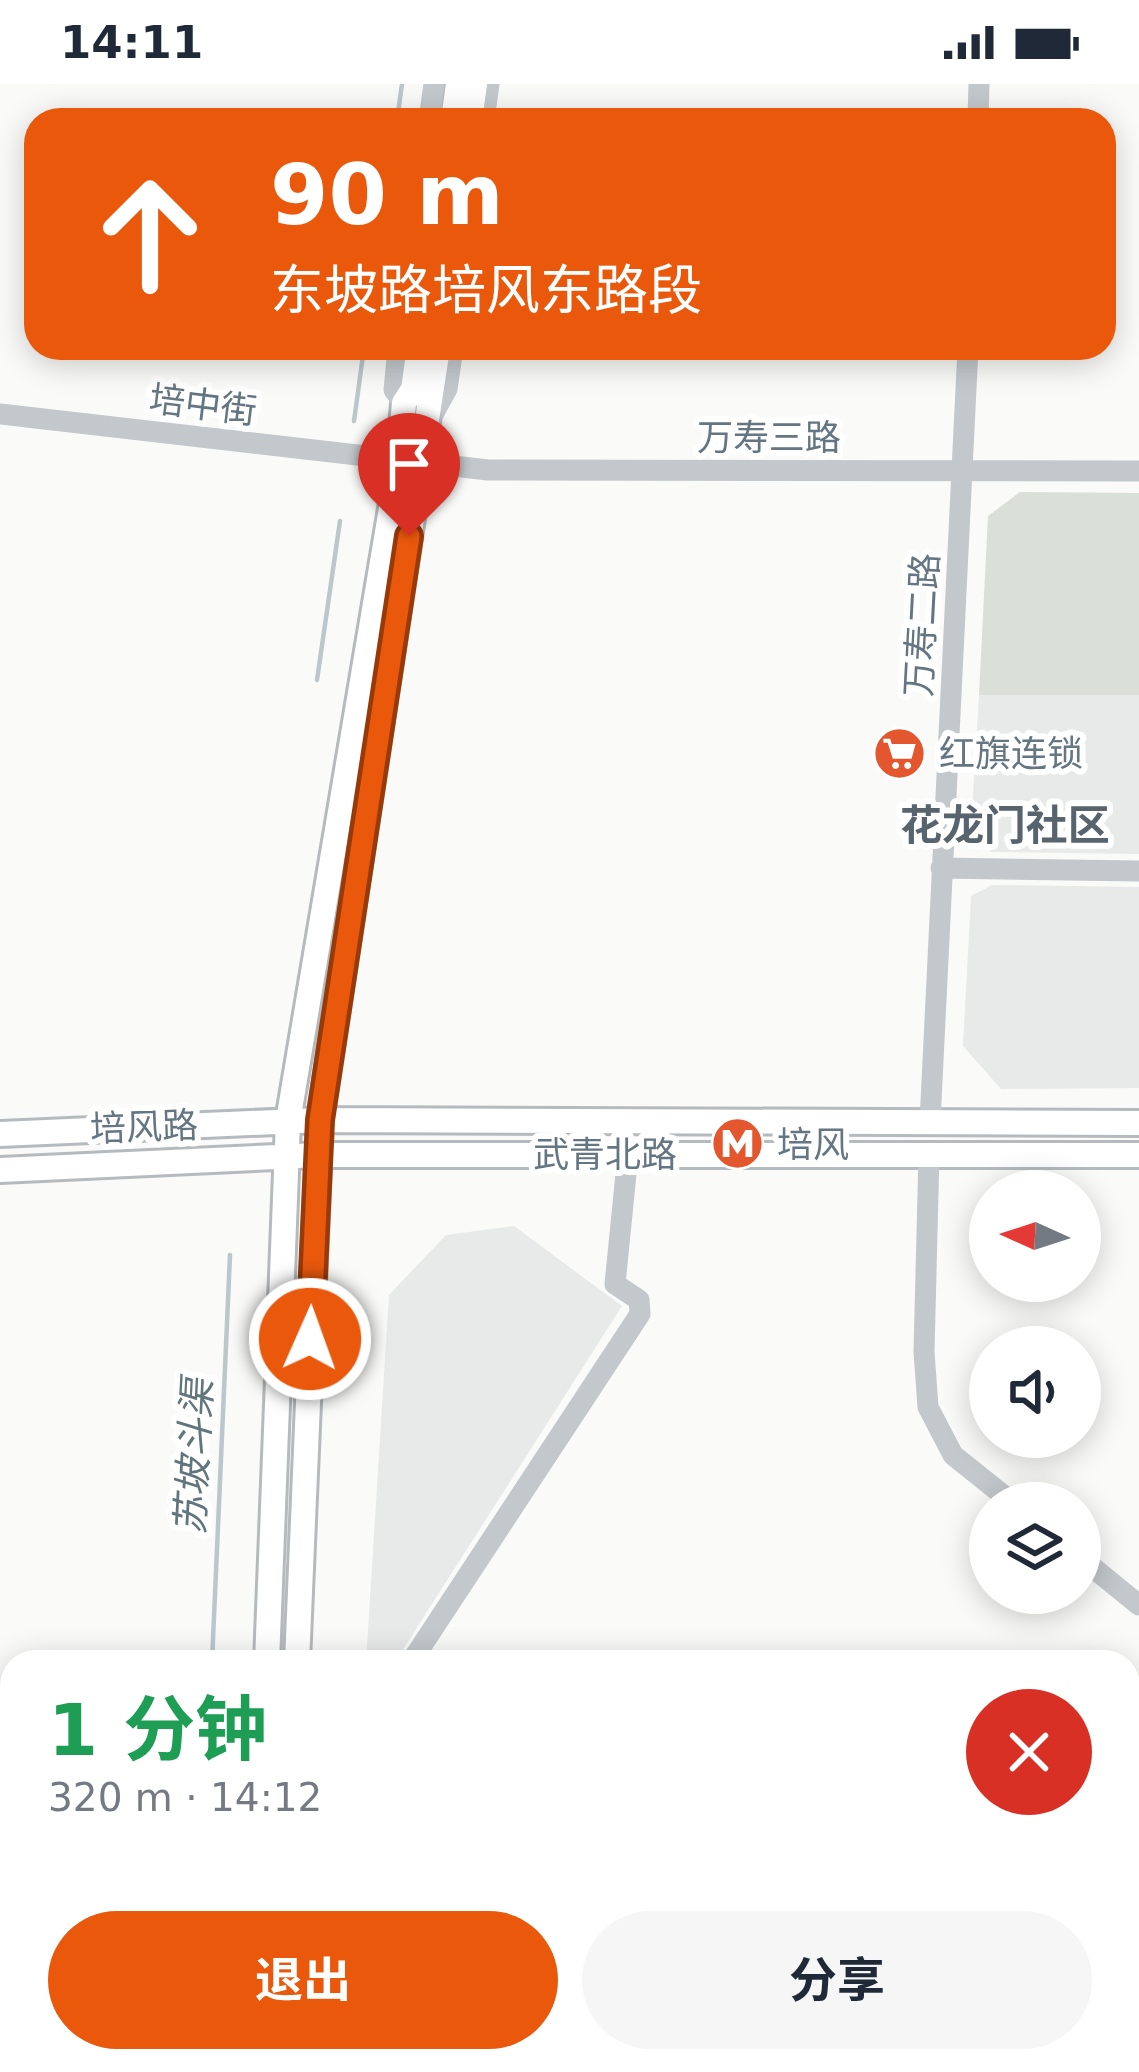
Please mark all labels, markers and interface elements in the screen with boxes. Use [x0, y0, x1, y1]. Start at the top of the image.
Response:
text: 14:11 [60, 16, 203, 69]
text: 90 m [270, 146, 504, 244]
icon: ahead [72, 156, 228, 312]
text: 东坡路培风东路段 [270, 259, 702, 322]
street label: 培中街 [147, 378, 259, 432]
pin [358, 413, 460, 536]
street label: 万寿三路 [697, 417, 841, 458]
icon: arrive [376, 431, 442, 497]
street label: 万寿二路 [898, 552, 946, 698]
supermarket icon: 红旗连锁 [872, 725, 928, 781]
place label: 红旗连锁 [939, 733, 1083, 774]
district label: 花龙门社区 [900, 801, 1110, 850]
street label: 培风路 [89, 1105, 199, 1149]
metro station icon: 培风 [710, 1116, 766, 1172]
place label: 培风 [777, 1124, 849, 1165]
street label: 武青北路 [533, 1134, 677, 1175]
north arrow [969, 1170, 1101, 1302]
map controls [969, 1170, 1101, 1614]
position arrow [247, 1276, 373, 1402]
button: sound [969, 1326, 1101, 1458]
water label: 苏坡斗渠 [167, 1373, 221, 1536]
button: layers [969, 1482, 1101, 1614]
text: 1 分钟 [48, 1688, 267, 1772]
button: close [966, 1689, 1092, 1815]
text: 320 m · 14:12 [48, 1775, 322, 1820]
button: 退出 [48, 1911, 558, 2049]
button: 分享 [582, 1911, 1092, 2049]

